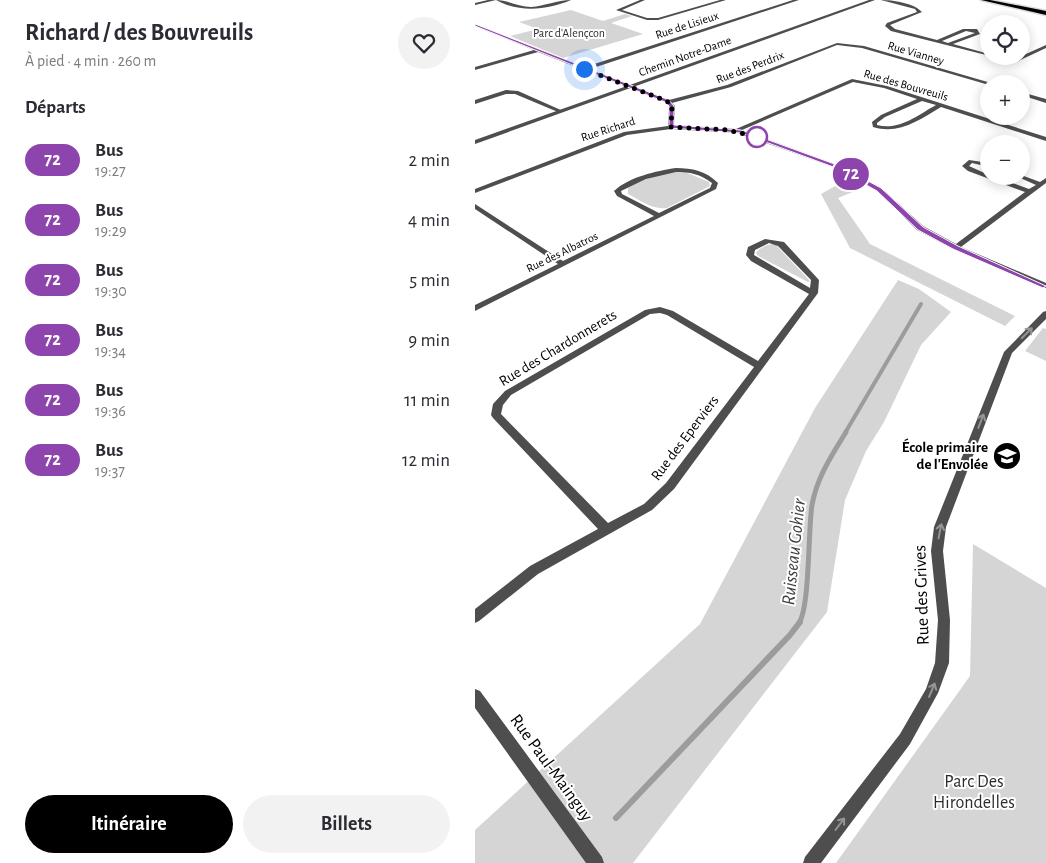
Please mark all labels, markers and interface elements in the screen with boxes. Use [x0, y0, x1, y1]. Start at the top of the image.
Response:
street label: Rue de Lisieux [654, 9, 720, 41]
map controls [980, 15, 1030, 185]
button: locate [980, 15, 1030, 65]
button: heart [398, 17, 450, 69]
text: Richard / des Bouvreuils [25, 21, 253, 45]
park label: Parc d'Alençcon [533, 27, 605, 39]
street label: Chemin Notre-Dame [637, 34, 733, 78]
street label: Rue Vianney [886, 39, 946, 68]
street label: Rue des Perdrix [714, 49, 786, 85]
text: À pied · 4 min · 260 m [25, 53, 156, 69]
your location [572, 57, 597, 82]
street label: Rue des Bouvreuils [862, 67, 950, 103]
button: + [980, 75, 1030, 125]
text: Départs [25, 98, 86, 117]
street label: Rue Richard [580, 115, 636, 143]
unlabelled marker [746, 126, 768, 148]
button: − [980, 135, 1030, 185]
text: Bus [95, 141, 123, 160]
text: 72 [44, 151, 61, 169]
text: 2 min [409, 151, 450, 170]
line badge: 72 [829, 158, 873, 190]
text: 19:27 [95, 163, 126, 179]
text: 72 [843, 165, 859, 183]
text: Bus [95, 201, 123, 220]
text: 72 [44, 211, 61, 229]
text: 4 min [408, 211, 450, 230]
text: 19:29 [95, 223, 127, 239]
street label: Rue des Albatros [524, 230, 600, 274]
text: Bus [95, 261, 123, 280]
text: 72 [44, 271, 61, 289]
text: 5 min [409, 271, 450, 290]
text: 19:30 [95, 283, 127, 299]
street label: Rue des Chardonnerets [497, 307, 619, 389]
text: Bus [95, 321, 123, 340]
one-way arrow [1021, 326, 1033, 339]
text: 72 [44, 331, 61, 349]
text: 9 min [408, 331, 450, 350]
text: 19:34 [95, 343, 126, 359]
text: Bus [95, 381, 123, 400]
text: 72 [44, 391, 61, 409]
text: 11 min [404, 391, 450, 410]
street label: Rue des Eperviers [648, 393, 722, 483]
text: 19:36 [95, 403, 126, 419]
one-way arrow [977, 413, 986, 429]
place label: École primaire de l'Envolée [902, 438, 988, 472]
text: Bus [95, 441, 123, 460]
school or university icon: École primaire de l'Envolée [992, 441, 1022, 471]
text: 72 [44, 451, 61, 469]
text: 12 min [402, 451, 450, 470]
text: 19:37 [95, 463, 125, 479]
water label: Ruisseau Gohier [779, 497, 809, 606]
one-way arrow [936, 523, 946, 539]
street label: Rue des Grives [911, 545, 933, 645]
one-way arrow [927, 683, 937, 698]
street label: Rue Paul-Mainguy [506, 711, 596, 825]
park label: Parc Des Hirondelles [933, 773, 1015, 812]
button: Itinéraire [25, 795, 233, 853]
button: Billets [243, 795, 450, 853]
one-way arrow [835, 817, 845, 831]

